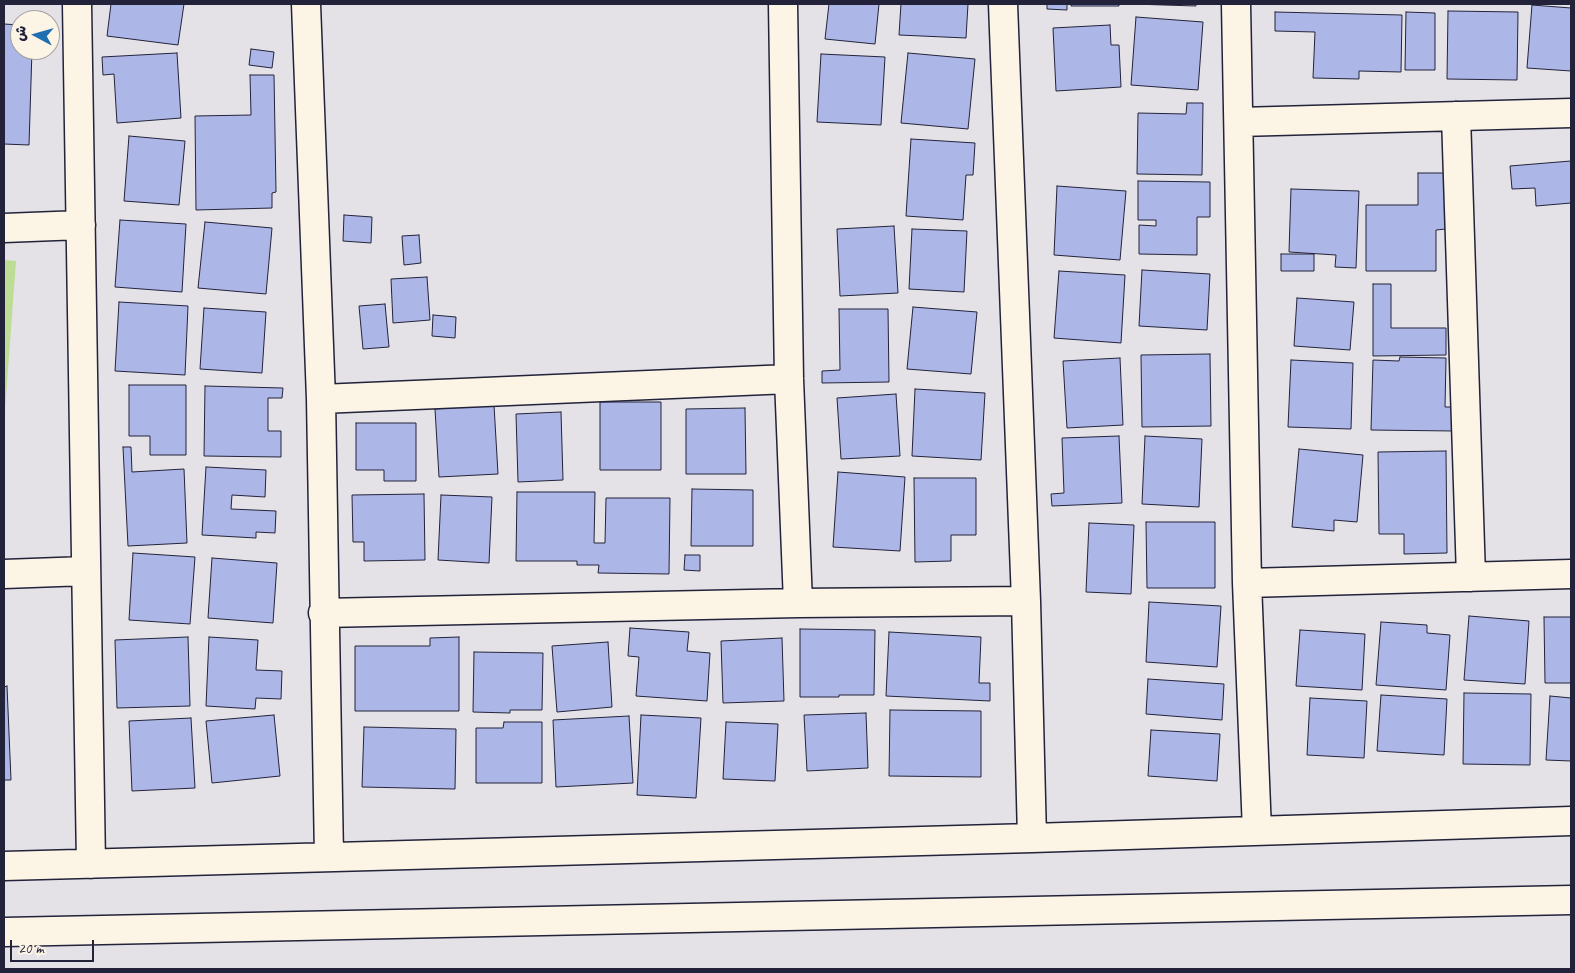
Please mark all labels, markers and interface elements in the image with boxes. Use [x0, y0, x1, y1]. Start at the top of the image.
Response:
north arrow [10, 10, 60, 60]
text: ش [11, 25, 30, 42]
scale bar [12, 930, 96, 962]
text: 20 m [18, 939, 44, 958]

